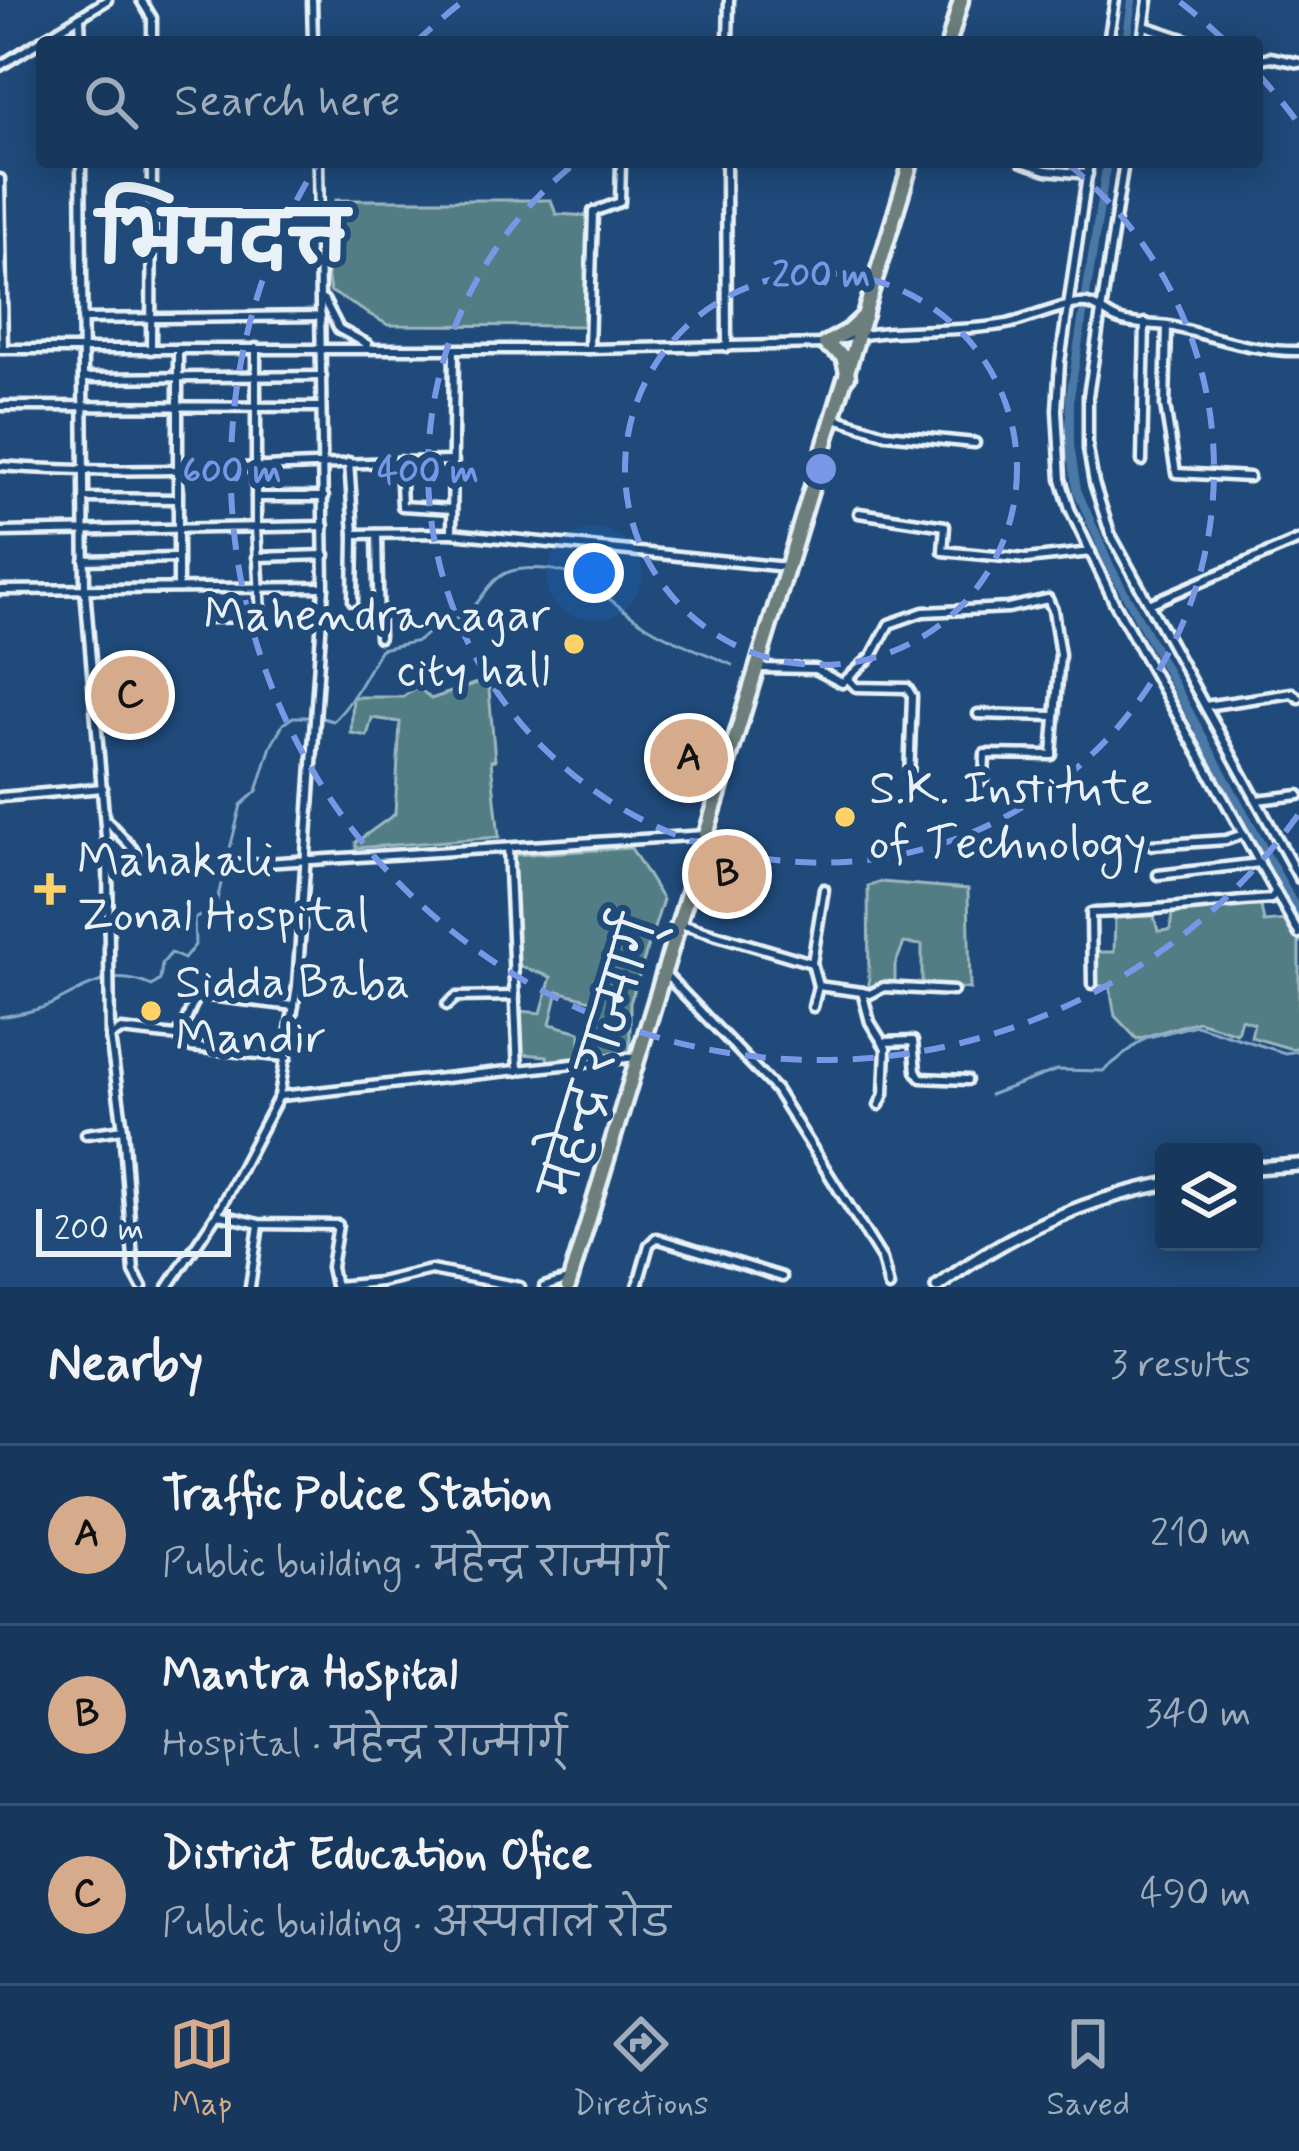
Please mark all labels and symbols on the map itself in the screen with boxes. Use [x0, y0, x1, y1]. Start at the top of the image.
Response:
district label: भिमदत्त [92, 182, 353, 290]
text: 200 m [772, 253, 870, 300]
centre of rings [800, 448, 842, 490]
text: 600 m [182, 449, 282, 496]
text: 400 m [377, 449, 479, 496]
your location [564, 543, 624, 603]
place label: Mahendranagar city hall [203, 585, 550, 703]
marker: Mahendranagar city hall [561, 631, 587, 657]
pin: C [91, 650, 169, 740]
pin: A [650, 713, 728, 803]
place label: S.K. Institute of Technology [869, 758, 1153, 879]
marker: S.K. Institute of Technology [832, 804, 858, 830]
pin: B [688, 829, 766, 919]
place label: Mahakali Zonal Hospital [77, 830, 369, 948]
marker: Mahakali Zonal Hospital [34, 873, 66, 905]
street label: महेन्द्र राज्मार्ग् [517, 904, 675, 1209]
place label: Sidda Baba Mandir [175, 952, 410, 1070]
marker: Sidda Baba Mandir [138, 998, 164, 1024]
scale bar [36, 1203, 231, 1256]

